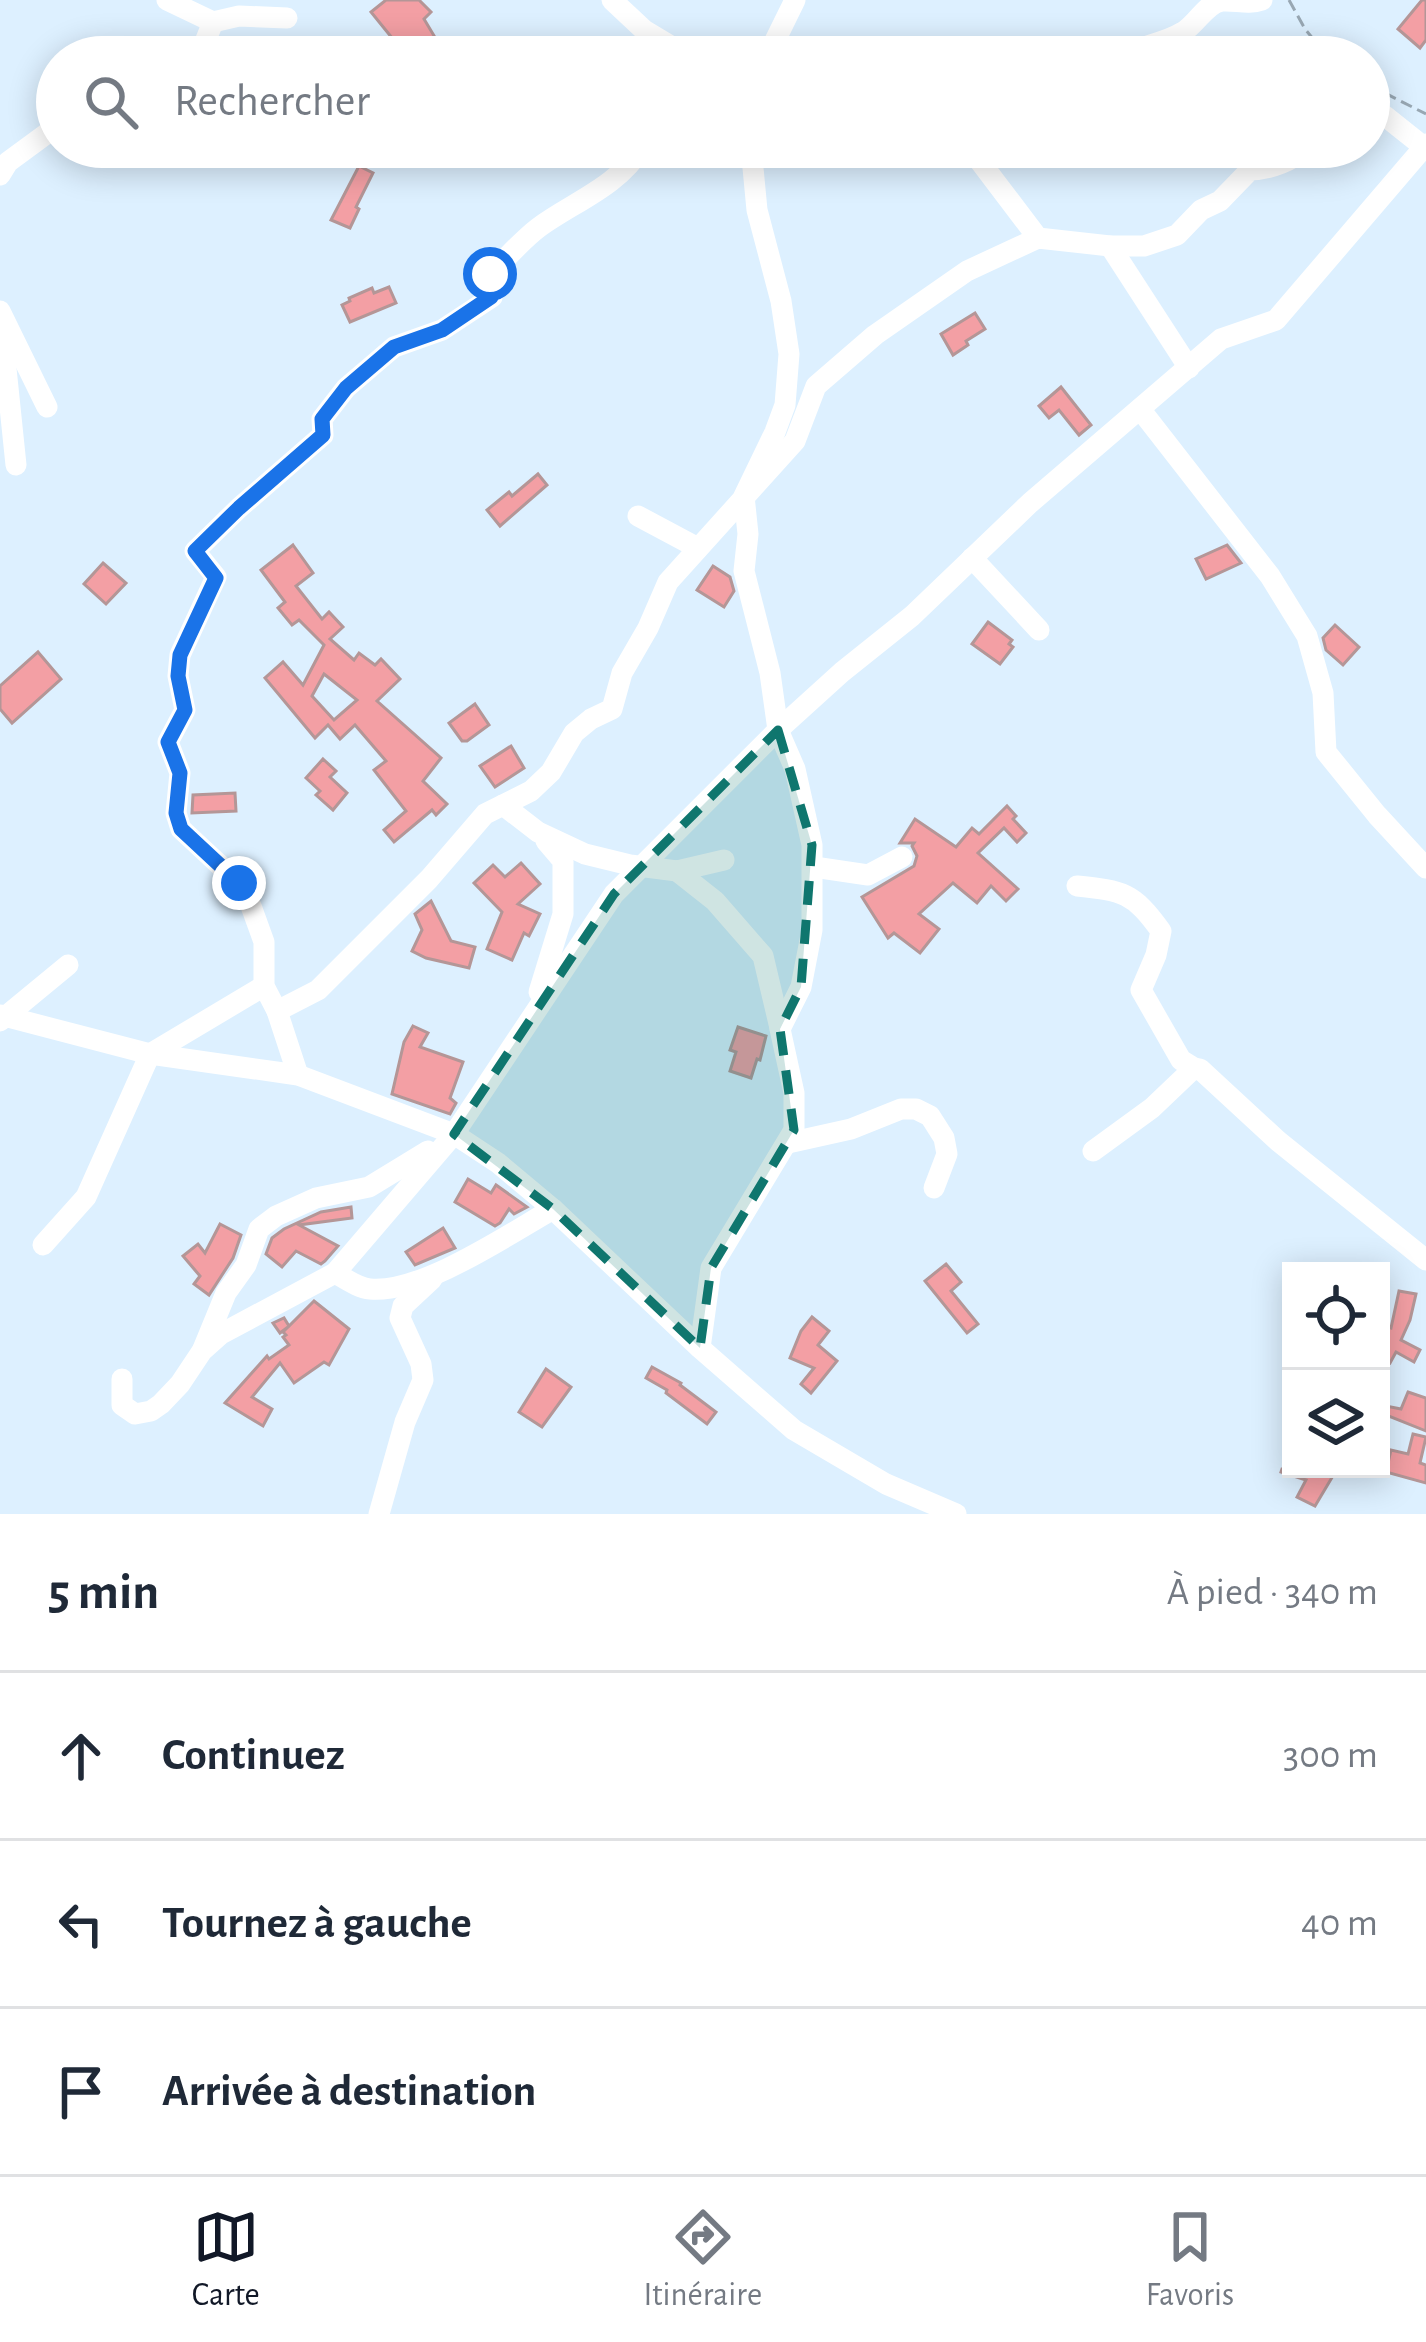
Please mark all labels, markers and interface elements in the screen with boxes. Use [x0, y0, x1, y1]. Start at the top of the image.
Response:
search box [36, 36, 1390, 168]
icon: search [78, 69, 144, 135]
text: Rechercher [174, 79, 370, 124]
route start [463, 247, 517, 301]
route end [212, 856, 266, 910]
map controls [1282, 1262, 1390, 1478]
button: locate [1282, 1262, 1390, 1370]
button: layers [1282, 1370, 1390, 1478]
text: 5 min [48, 1567, 159, 1618]
text: À pied · 340 m [1167, 1573, 1378, 1612]
icon: ahead [48, 1723, 114, 1789]
text: Continuez [162, 1733, 345, 1778]
text: 300 m [1283, 1736, 1378, 1775]
icon: left [48, 1891, 114, 1957]
text: Tournez à gauche [162, 1901, 472, 1946]
text: 40 m [1301, 1904, 1378, 1943]
icon: arrive [48, 2059, 114, 2125]
text: Arrivée à destination [162, 2069, 536, 2114]
tab: Carte [192, 2204, 260, 2316]
tab: Itinéraire [643, 2204, 762, 2316]
tab: Favoris [1146, 2204, 1234, 2316]

